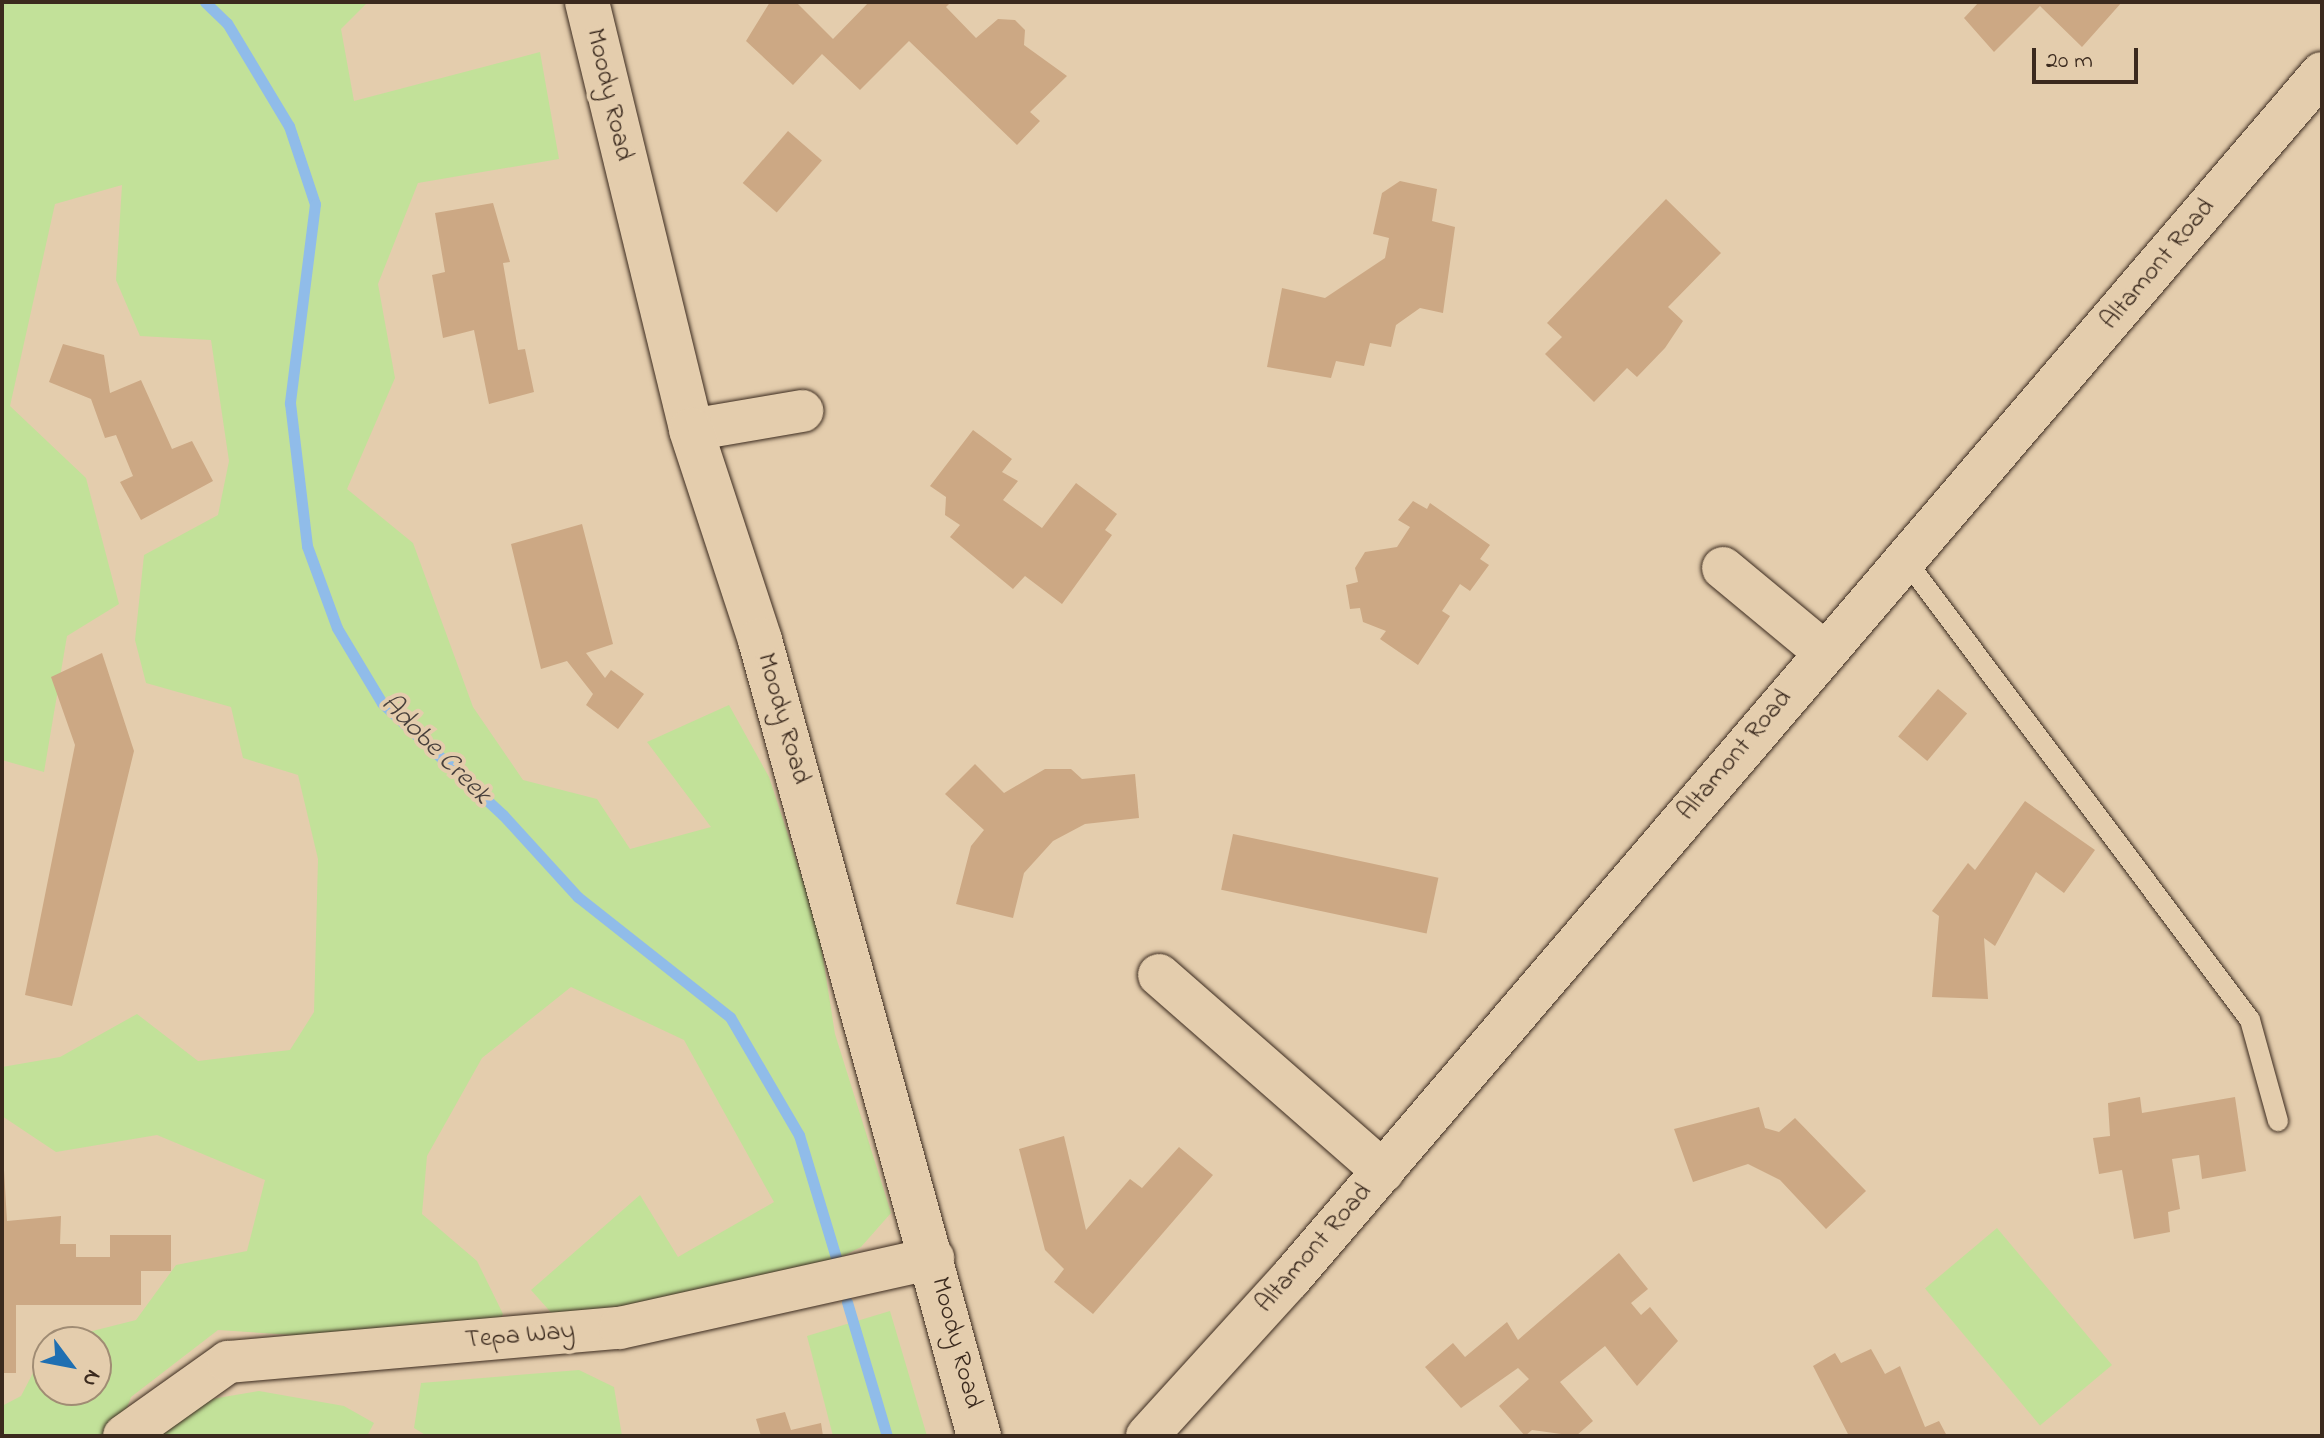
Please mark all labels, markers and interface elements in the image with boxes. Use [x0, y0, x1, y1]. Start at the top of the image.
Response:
street label: Moody Road [578, 26, 638, 164]
scale bar [2036, 32, 2142, 82]
text: 20 m [2046, 44, 2093, 79]
street label: Altamont Road [2095, 193, 2223, 337]
street label: Moody Road [748, 650, 816, 788]
street label: Altamont Road [1672, 684, 1800, 828]
water label: Adobe Creek [373, 688, 497, 812]
street label: Altamont Road [1250, 1178, 1380, 1320]
street label: Moody Road [922, 1274, 988, 1412]
street label: Tepa Way [464, 1317, 576, 1357]
north arrow [32, 1326, 112, 1406]
text: N [73, 1363, 108, 1392]

